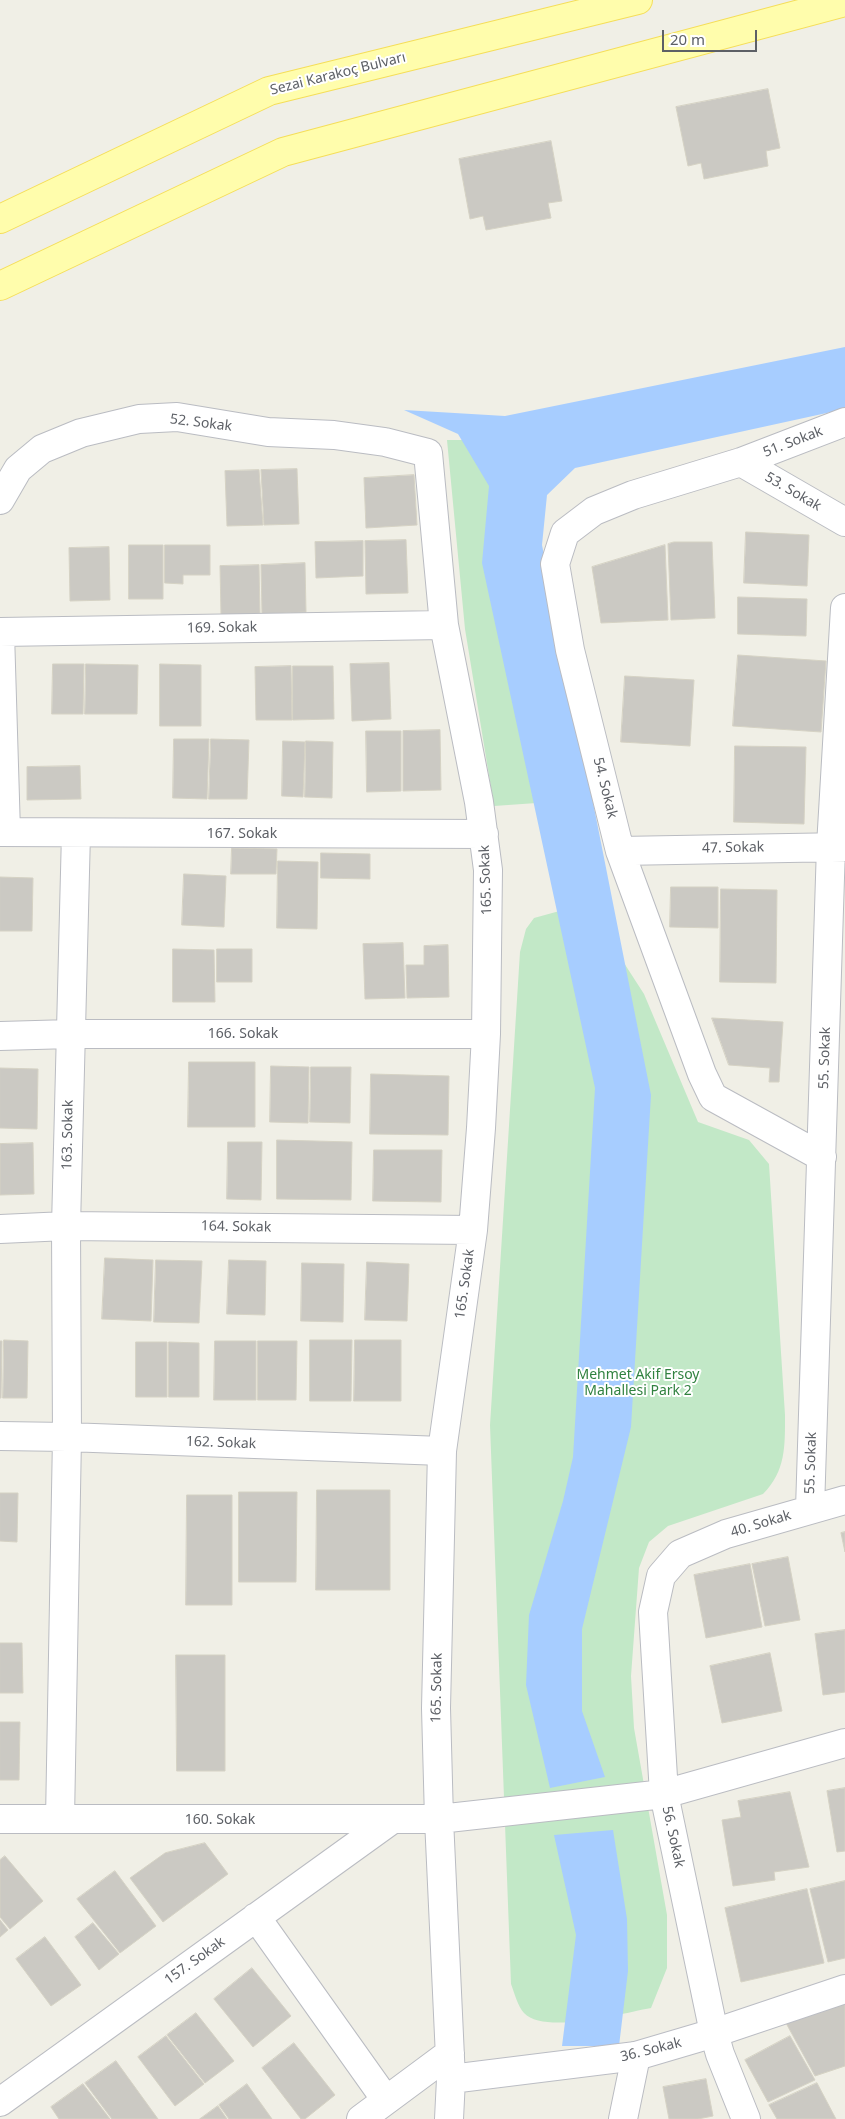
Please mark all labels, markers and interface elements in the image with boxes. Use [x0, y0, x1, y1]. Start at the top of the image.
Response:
scale bar [665, 20, 760, 52]
text: 20 m [670, 29, 705, 49]
street label: Sezai Karakoç Bulvarı [269, 49, 407, 99]
street label: 52. Sokak [169, 411, 233, 435]
street label: 51. Sokak [761, 423, 825, 461]
street label: 53. Sokak [762, 469, 824, 515]
street label: 169. Sokak [187, 619, 257, 637]
street label: 54. Sokak [589, 756, 621, 820]
street label: 167. Sokak [207, 826, 277, 842]
street label: 47. Sokak [702, 839, 764, 857]
street label: 165. Sokak [476, 845, 496, 915]
street label: 166. Sokak [208, 1026, 278, 1042]
street label: 55. Sokak [816, 1027, 834, 1089]
street label: 163. Sokak [59, 1100, 77, 1170]
street label: 164. Sokak [201, 1218, 271, 1236]
street label: 165. Sokak [452, 1248, 478, 1320]
park label: Mehmet Akif Ersoy Mahallesi Park 2 [576, 1367, 700, 1400]
street label: 55. Sokak [802, 1432, 820, 1494]
street label: 162. Sokak [186, 1433, 256, 1453]
street label: 40. Sokak [729, 1507, 793, 1541]
street label: 165. Sokak [428, 1653, 446, 1723]
street label: 56. Sokak [658, 1805, 688, 1869]
street label: 160. Sokak [185, 1812, 255, 1828]
street label: 157. Sokak [162, 1934, 228, 1988]
street label: 36. Sokak [619, 2034, 683, 2066]

